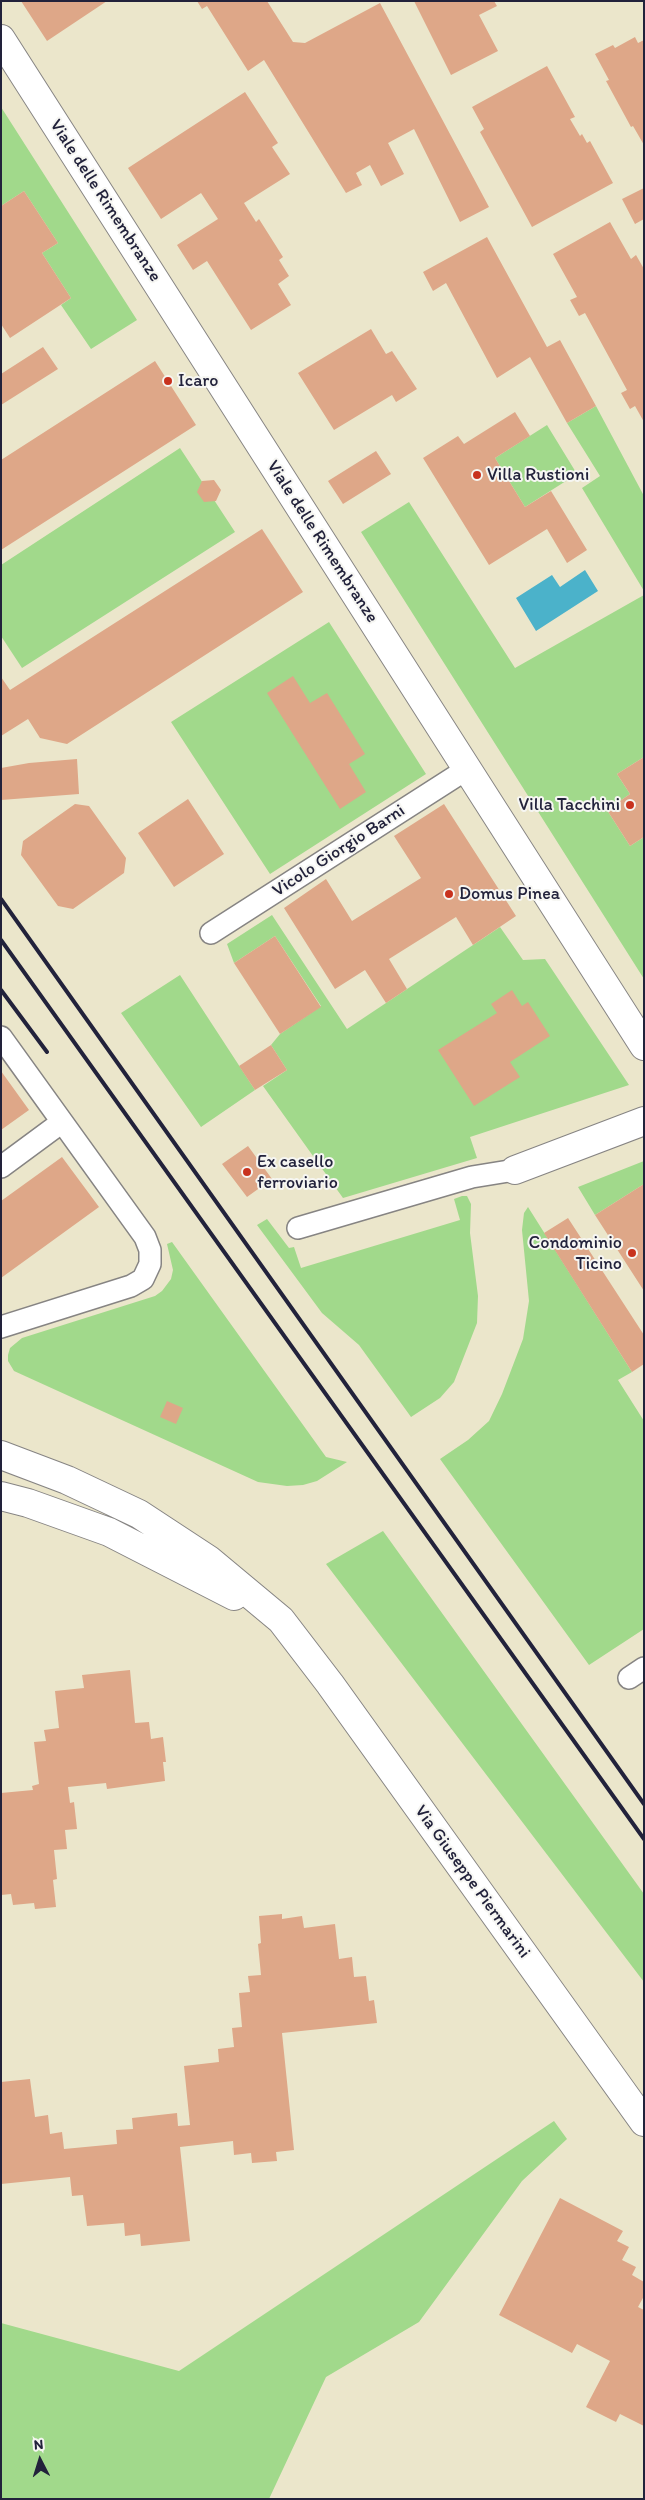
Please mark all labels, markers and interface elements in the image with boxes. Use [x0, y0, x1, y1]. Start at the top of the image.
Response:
street label: Viale delle Rimembranze [44, 116, 166, 286]
place label: Icaro [178, 370, 218, 392]
marker: Icaro [162, 375, 174, 387]
street label: Viale delle Rimembranze [261, 457, 383, 627]
place label: Villa Rustioni [487, 464, 589, 486]
marker: Villa Rustioni [471, 469, 483, 481]
place label: Villa Tacchini [518, 794, 620, 816]
marker: Villa Tacchini [624, 799, 636, 811]
street label: Vicolo Giorgio Barni [269, 800, 409, 902]
place label: Domus Pinea [459, 883, 560, 905]
marker: Domus Pinea [443, 888, 455, 900]
place label: Ex casello ferroviario [257, 1151, 338, 1194]
marker: Ex casello ferroviario [241, 1166, 253, 1178]
place label: Condominio Ticino [529, 1232, 622, 1274]
marker: Condominio Ticino [626, 1247, 638, 1259]
street label: Via Giuseppe Piermarini [409, 1801, 535, 1963]
north arrow [15, 2435, 65, 2485]
text: N [33, 2436, 44, 2453]

